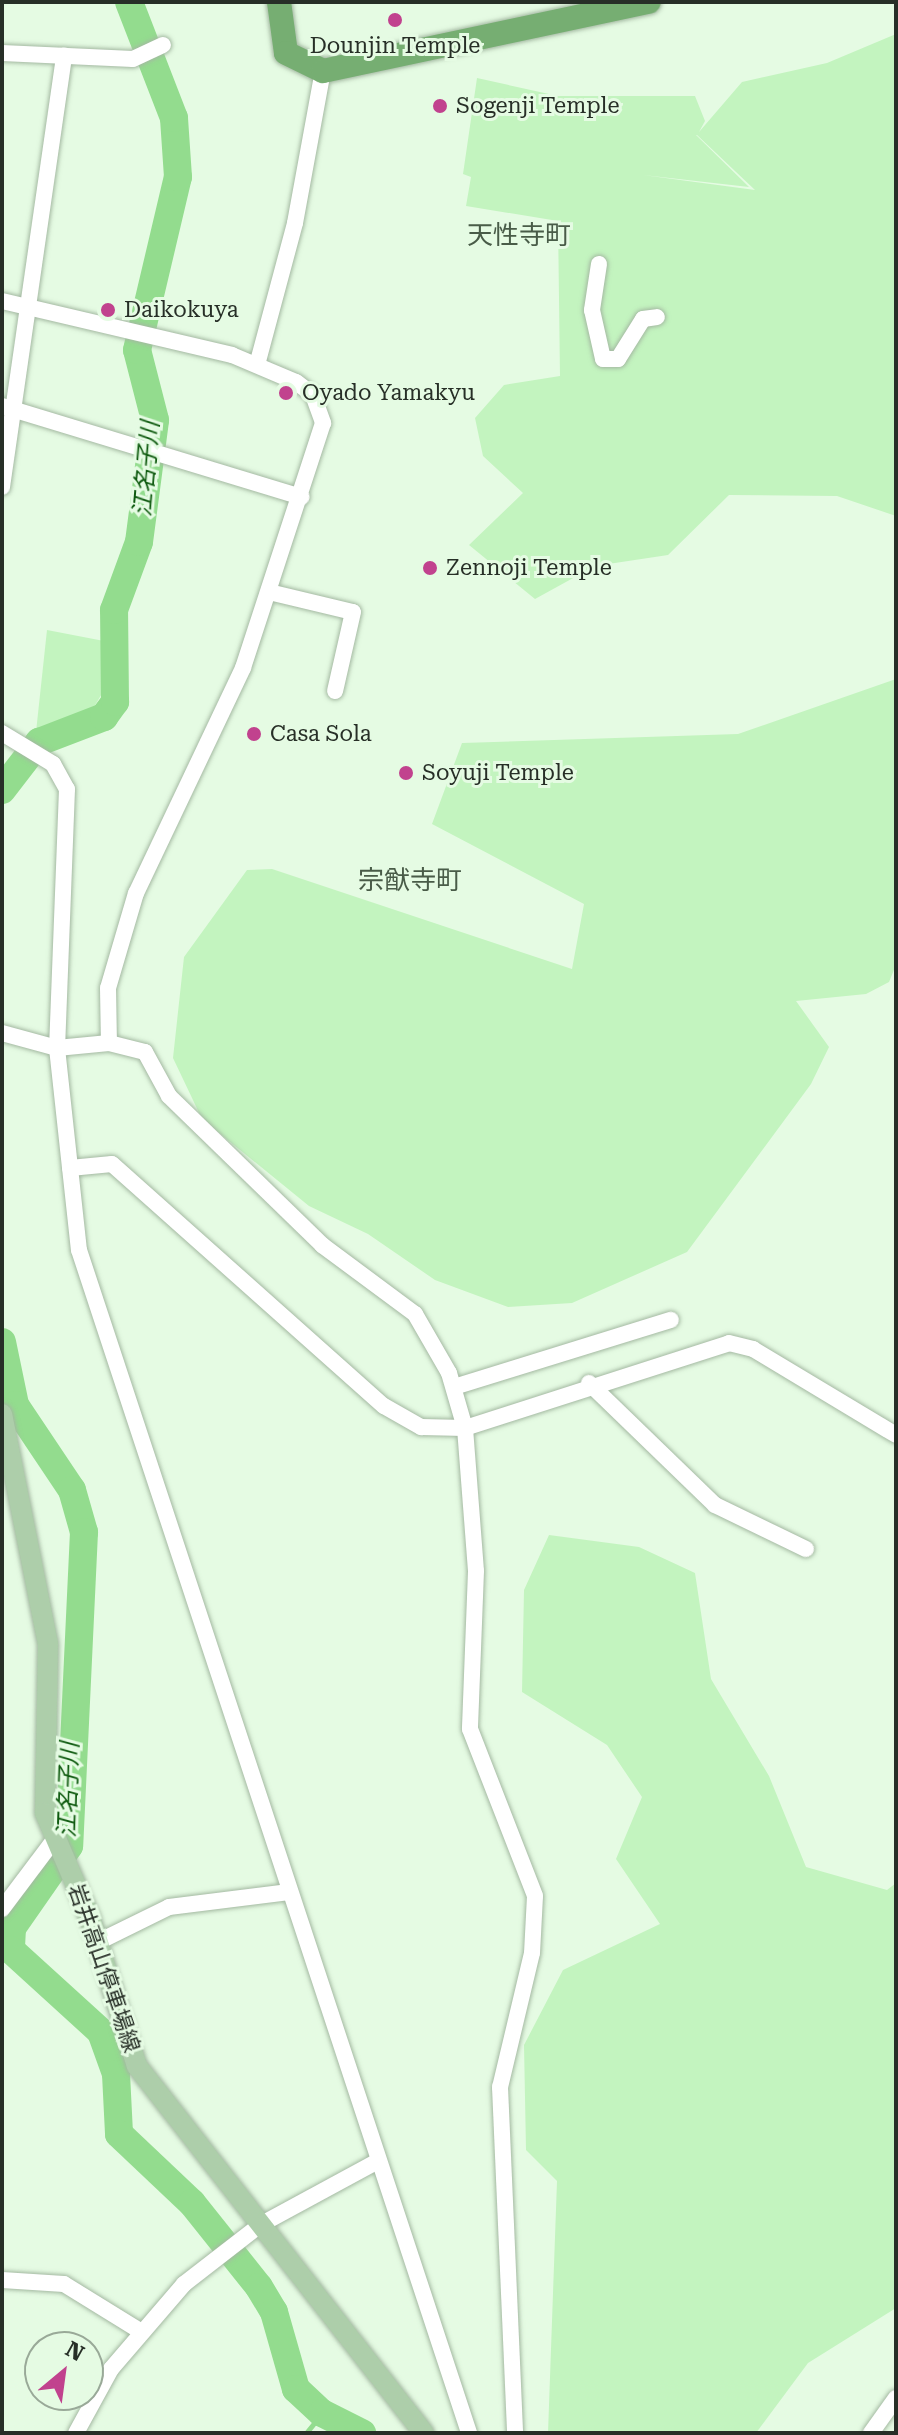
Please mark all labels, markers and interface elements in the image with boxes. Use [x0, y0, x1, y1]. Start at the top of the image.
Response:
marker: Dounjin Temple [386, 11, 404, 29]
place label: Dounjin Temple [310, 33, 480, 59]
place label: Sogenji Temple [456, 93, 619, 119]
marker: Sogenji Temple [431, 97, 449, 115]
district label: 天性寺町 [467, 220, 571, 252]
place label: Daikokuya [124, 297, 239, 323]
marker: Daikokuya [99, 301, 117, 319]
place label: Oyado Yamakyu [302, 380, 475, 406]
marker: Oyado Yamakyu [277, 384, 295, 402]
water label: 江名子川 [128, 420, 166, 518]
place label: Zennoji Temple [446, 555, 612, 581]
marker: Zennoji Temple [421, 559, 439, 577]
place label: Casa Sola [270, 721, 372, 747]
marker: Casa Sola [245, 725, 263, 743]
place label: Soyuji Temple [422, 760, 574, 786]
marker: Soyuji Temple [397, 764, 415, 782]
district label: 宗猷寺町 [358, 865, 462, 897]
water label: 江名子川 [53, 1742, 85, 1838]
street label: 岩井高山停車場線 [63, 1880, 145, 2056]
north arrow [24, 2331, 104, 2411]
text: N [61, 2336, 88, 2366]

